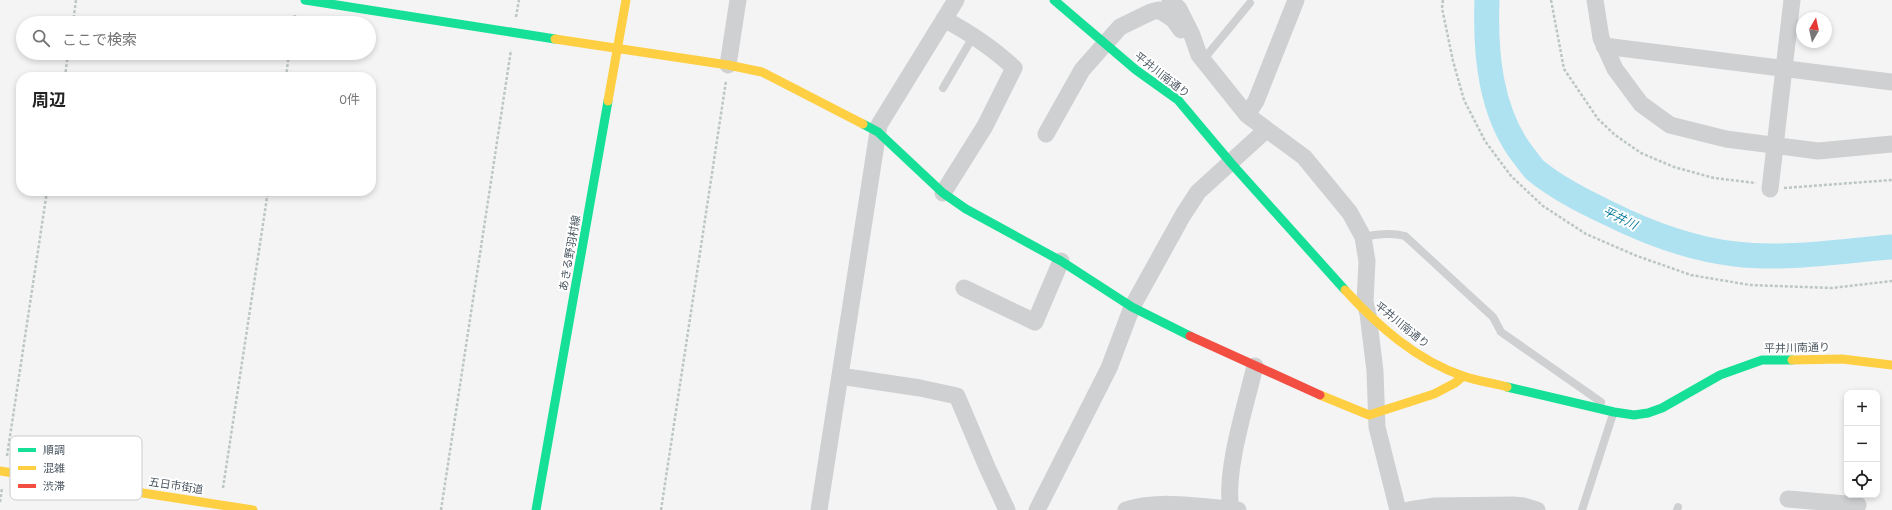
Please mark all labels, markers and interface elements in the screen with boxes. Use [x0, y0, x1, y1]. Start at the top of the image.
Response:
north arrow [1796, 12, 1832, 48]
search box [16, 16, 376, 60]
icon: search [30, 27, 52, 49]
text: ここで検索 [62, 31, 137, 49]
street label: 平井川南通り [1132, 50, 1192, 100]
text: 周辺 [32, 90, 66, 110]
text: 0件 [339, 92, 360, 107]
water label: 平井川 [1601, 204, 1641, 233]
street label: あきる野羽村線 [557, 214, 583, 292]
street label: 平井川南通り [1372, 299, 1432, 351]
street label: 平井川南通り [1764, 341, 1830, 355]
map controls [1844, 390, 1880, 498]
button: + [1844, 390, 1880, 426]
button: − [1844, 426, 1880, 462]
legend [10, 436, 142, 500]
text: 順調 [43, 444, 65, 457]
text: 混雑 [43, 462, 65, 475]
button: locate [1844, 462, 1880, 498]
street label: 五日市街道 [148, 475, 204, 497]
text: 渋滞 [43, 480, 65, 493]

